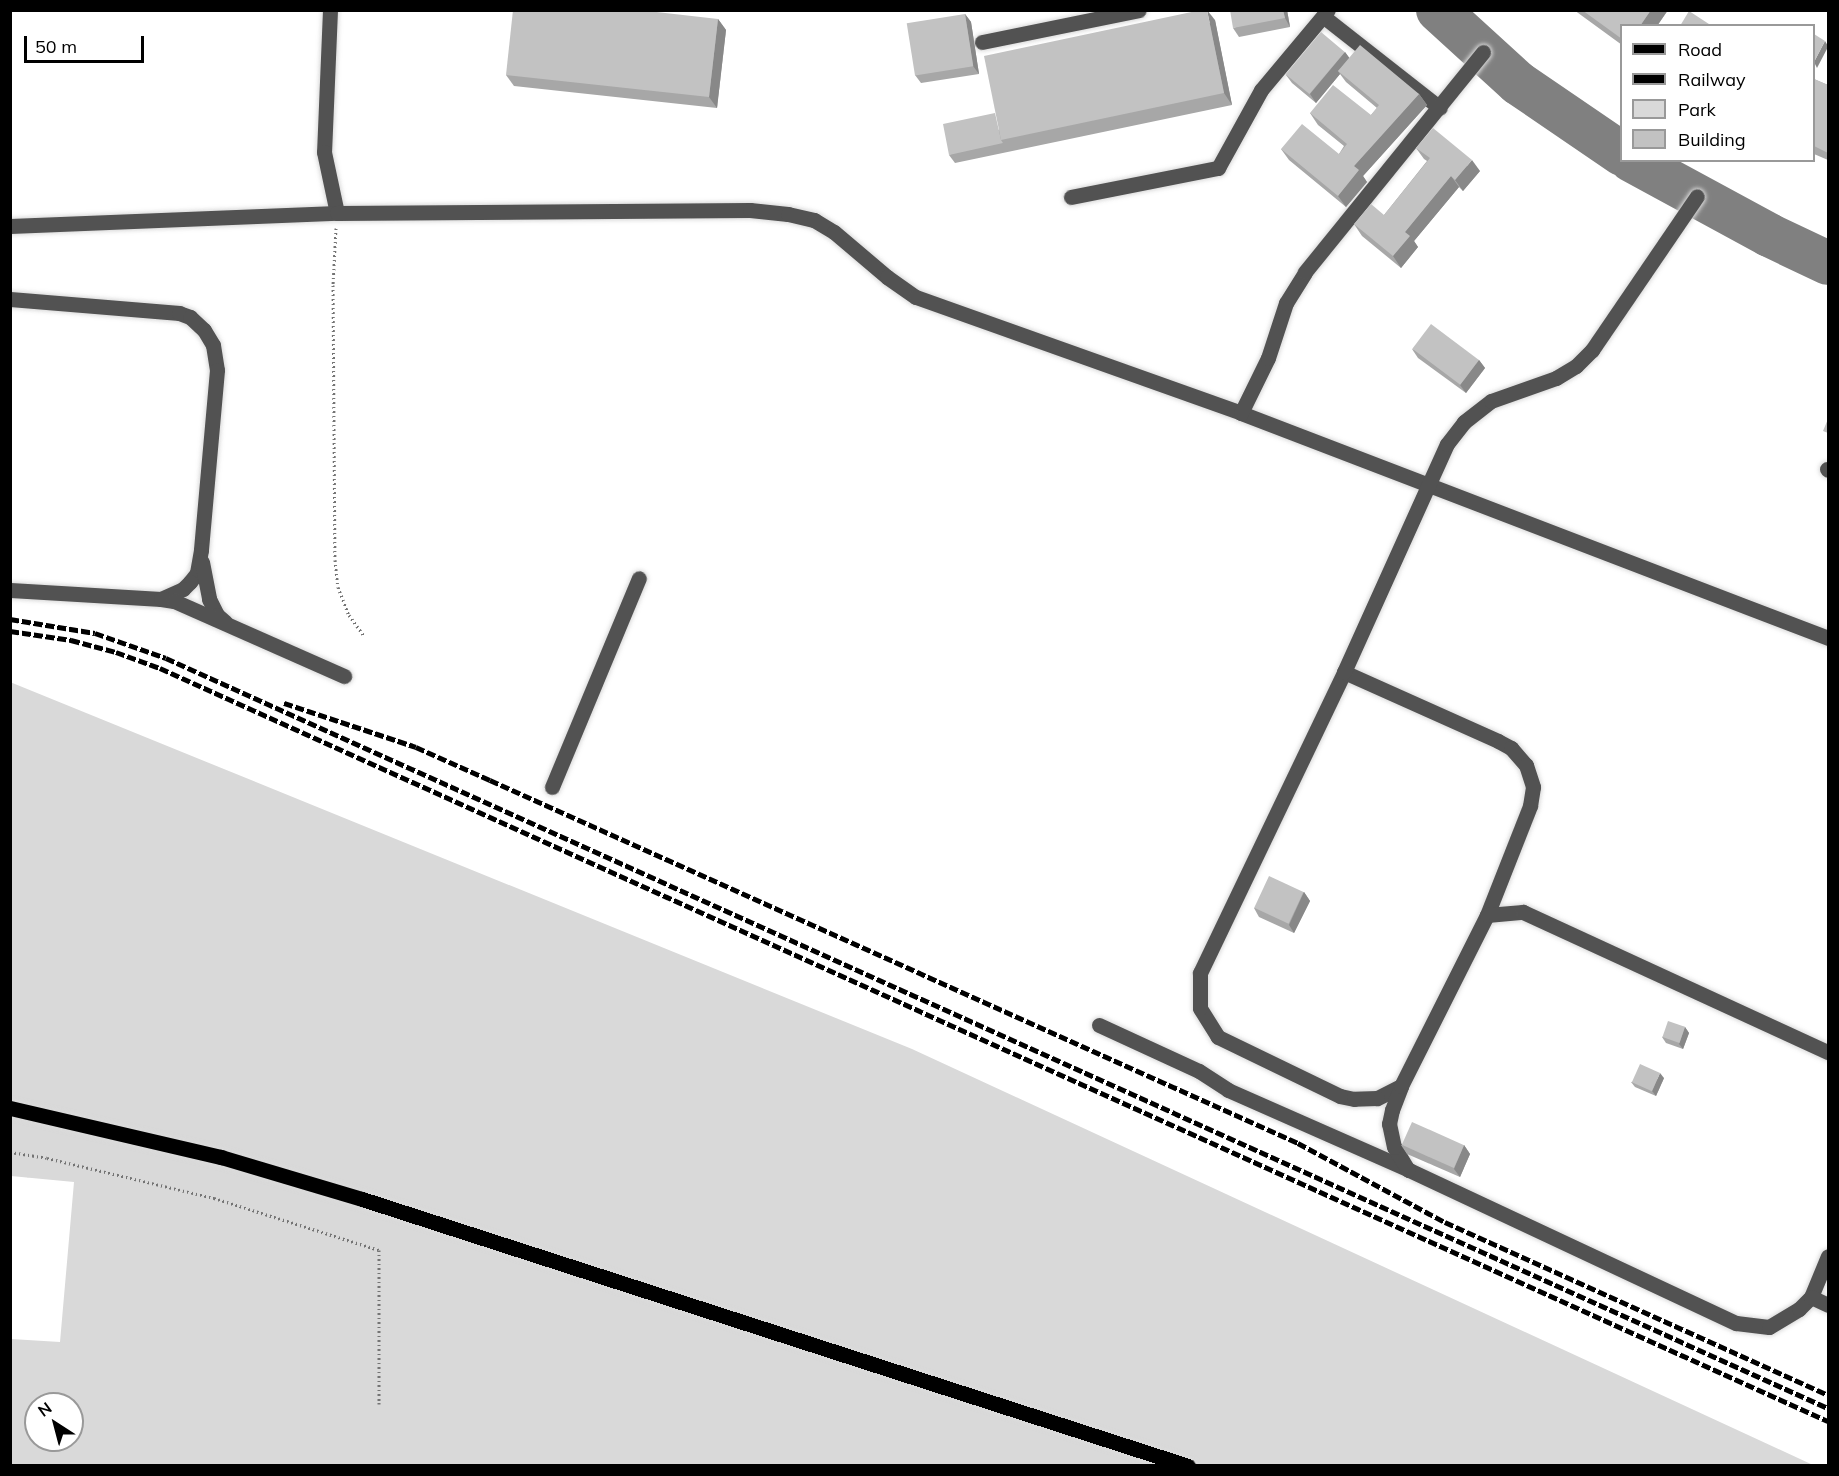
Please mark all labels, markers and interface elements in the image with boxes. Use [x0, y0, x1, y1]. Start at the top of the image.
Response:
scale bar [27, 24, 147, 62]
legend [1620, 24, 1815, 162]
text: 50 m [35, 35, 77, 58]
text: Road [1678, 38, 1722, 61]
text: Railway [1678, 68, 1746, 91]
text: Park [1678, 98, 1716, 121]
text: Building [1678, 128, 1746, 151]
north arrow [24, 1392, 84, 1452]
text: N [34, 1397, 55, 1421]

